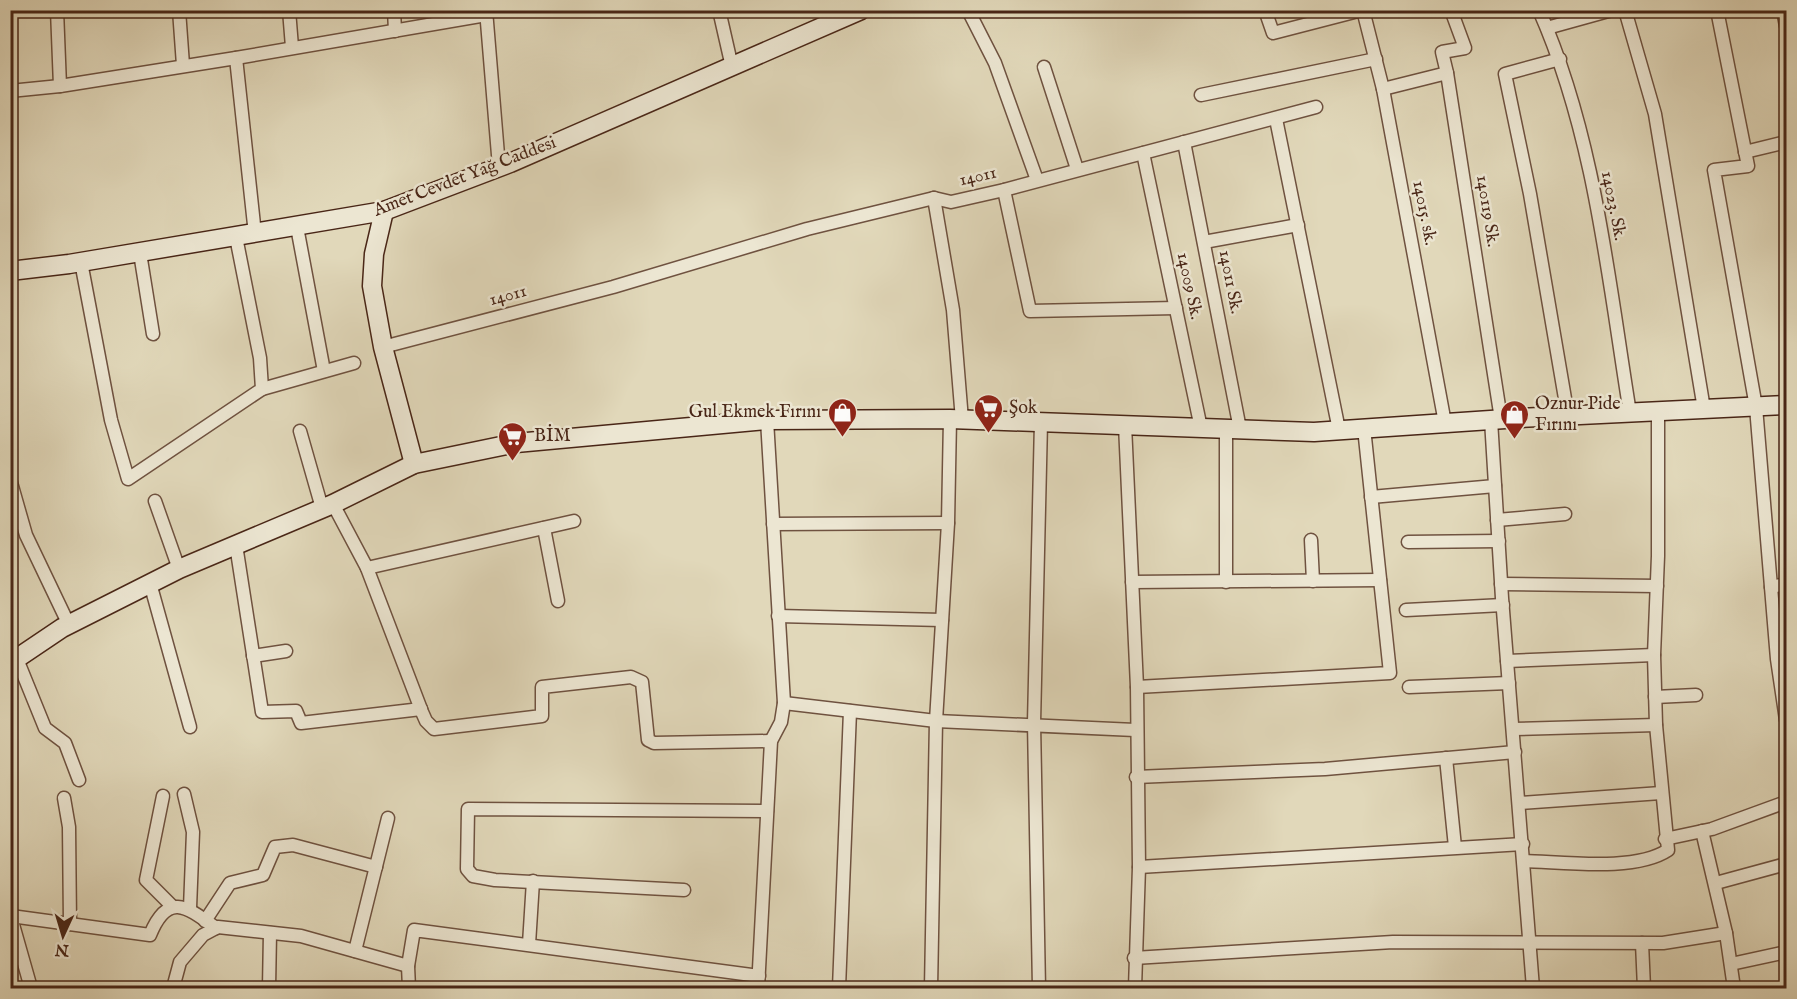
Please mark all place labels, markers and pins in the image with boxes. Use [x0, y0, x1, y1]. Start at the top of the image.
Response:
supermarket icon: Şok [972, 392, 1004, 434]
place label: Oznur Pide Fırını [1535, 393, 1621, 437]
shop icon: Gul Ekmek Fırını [826, 396, 858, 438]
place label: Şok [1009, 397, 1038, 420]
shop icon: Oznur Pide Fırını [1498, 398, 1530, 440]
place label: Gul Ekmek Fırını [689, 401, 821, 424]
supermarket icon: BİM [497, 420, 529, 462]
place label: BİM [534, 424, 571, 448]

